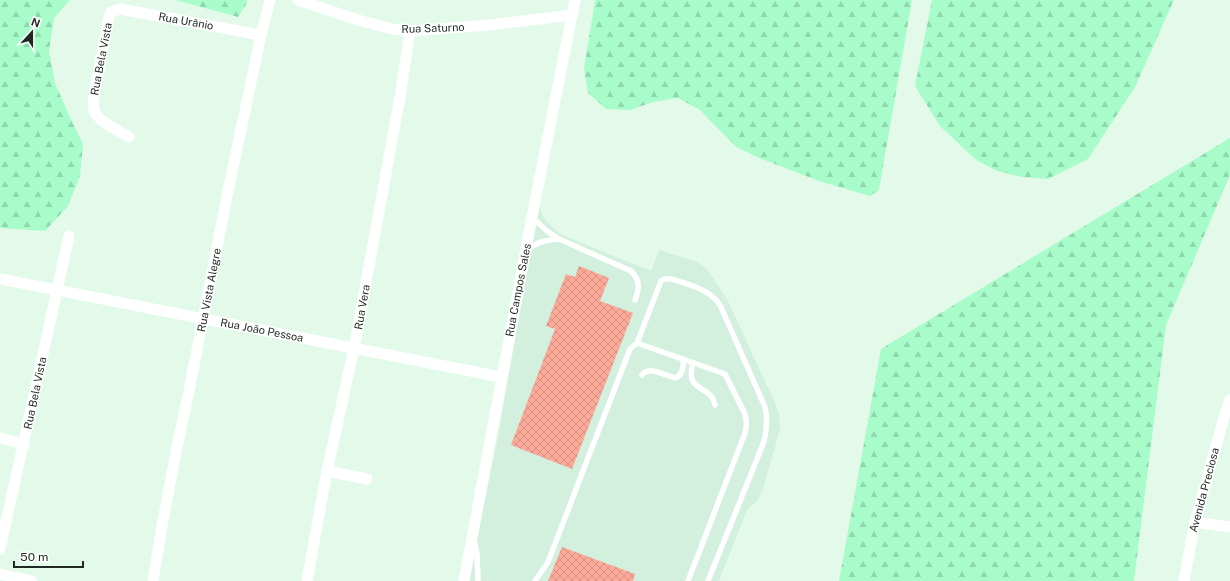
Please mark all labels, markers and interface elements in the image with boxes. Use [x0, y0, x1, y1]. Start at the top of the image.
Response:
street label: Rua Urânio [158, 10, 214, 32]
north arrow [12, 12, 52, 52]
text: N [29, 16, 42, 30]
street label: Rua Saturno [401, 21, 465, 35]
street label: Rua Bela Vista [88, 22, 114, 96]
street label: Rua Campos Sales [503, 242, 533, 338]
street label: Rua Vista Alegre [195, 247, 223, 333]
street label: Rua Vera [352, 284, 372, 330]
street label: Rua João Pessoa [219, 316, 305, 344]
street label: Rua Bela Vista [21, 356, 49, 430]
street label: Avenida Preciosa [1187, 446, 1221, 534]
scale bar [14, 543, 83, 569]
text: 50 m [20, 550, 48, 564]

